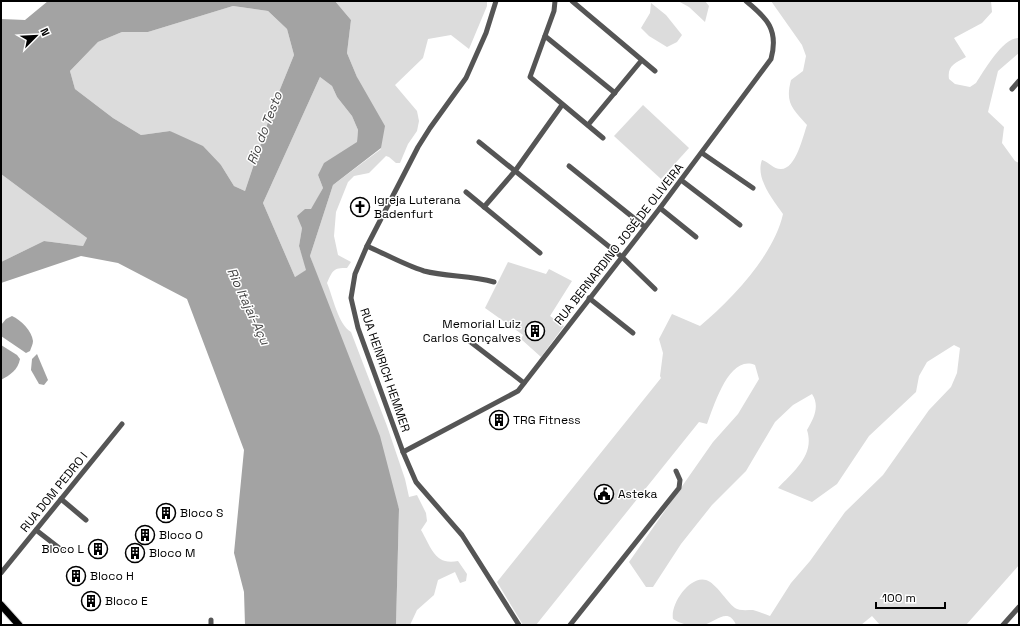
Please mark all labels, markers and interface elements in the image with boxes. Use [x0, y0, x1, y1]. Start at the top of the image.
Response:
north arrow [16, 16, 56, 56]
text: N [37, 26, 53, 38]
water label: Rio do Testo [243, 88, 286, 167]
street label: RUA BERNARDINO JOSÉ DE OLIVEIRA [551, 160, 687, 328]
place label: Igreja Luterana Badenfurt [374, 192, 461, 222]
church icon: Igreja Luterana Badenfurt [349, 196, 371, 218]
water label: Rio Itajaí-Açu [223, 265, 274, 348]
street label: RUA HEINRICH HEMMER [356, 306, 414, 434]
place label: Memorial Luiz Carlos Gonçalves [423, 316, 521, 346]
building icon: Memorial Luiz Carlos Gonçalves [524, 320, 546, 342]
building icon: TRG Fitness [488, 409, 510, 431]
place label: TRG Fitness [513, 412, 581, 428]
street label: RUA DOM PEDRO I [17, 449, 91, 535]
public building icon: Asteka [593, 483, 615, 505]
place label: Asteka [618, 486, 657, 502]
building icon: Bloco S [155, 502, 177, 524]
place label: Bloco S [180, 505, 223, 521]
building icon: Bloco O [134, 524, 156, 546]
place label: Bloco O [159, 527, 203, 543]
building icon: Bloco L [87, 538, 109, 560]
place label: Bloco L [41, 541, 84, 557]
building icon: Bloco M [124, 542, 146, 564]
place label: Bloco M [149, 545, 195, 561]
building icon: Bloco H [65, 565, 87, 587]
place label: Bloco H [90, 568, 134, 584]
scale bar [876, 584, 945, 610]
building icon: Bloco E [80, 590, 102, 612]
text: 100 m [882, 590, 916, 606]
place label: Bloco E [105, 593, 148, 609]

